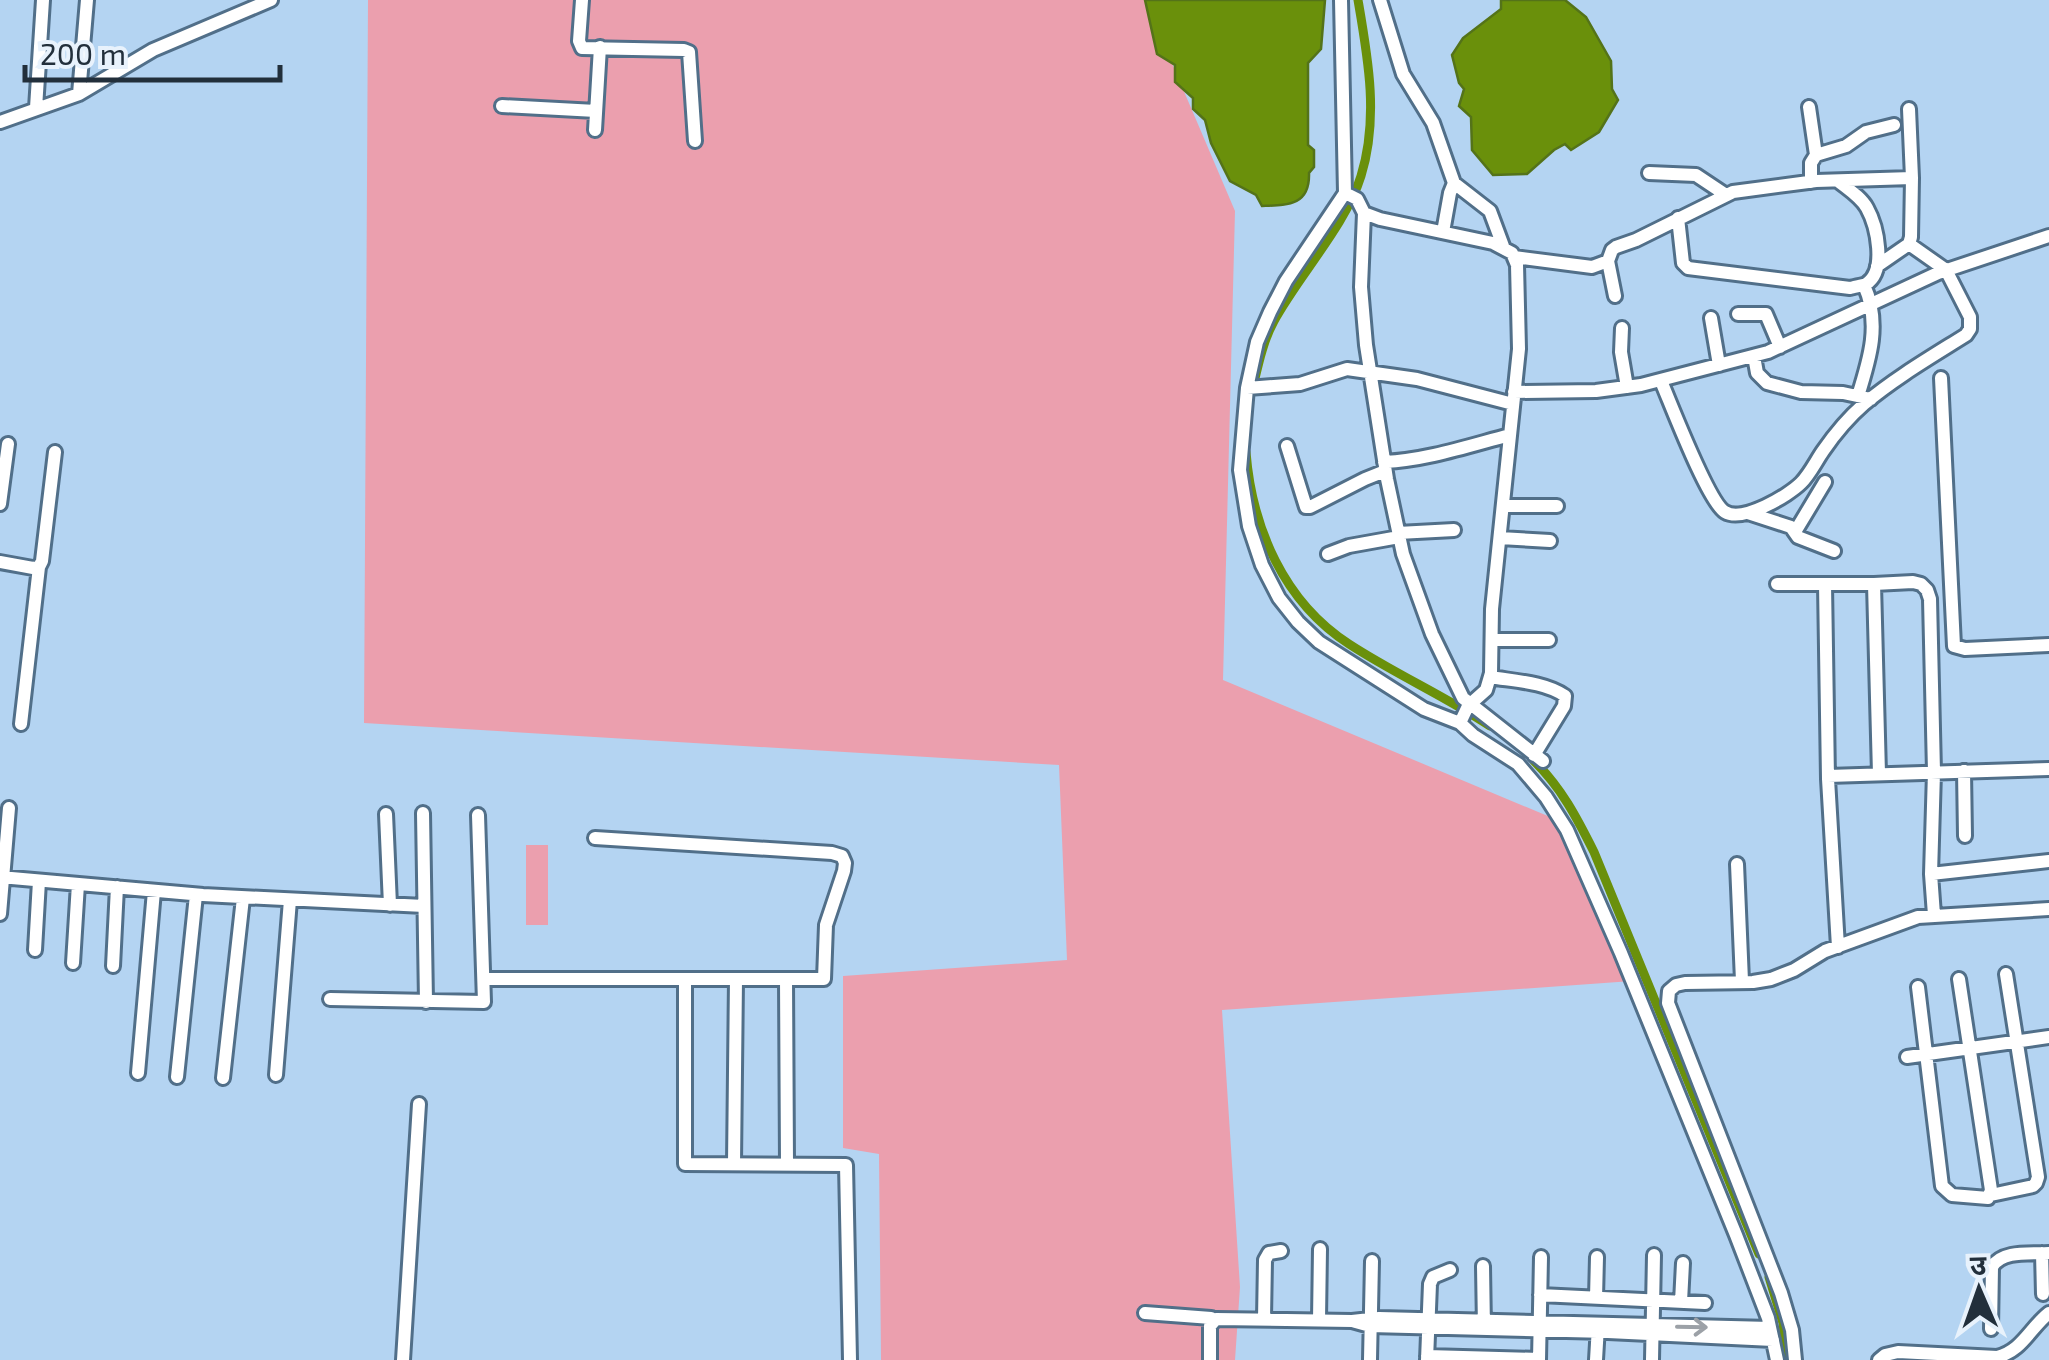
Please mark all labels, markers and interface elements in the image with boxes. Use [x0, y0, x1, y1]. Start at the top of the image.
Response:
scale bar [25, 20, 280, 82]
text: 200 m [40, 35, 126, 71]
north arrow [1929, 1240, 2029, 1340]
text: उ [1969, 1247, 1987, 1281]
one-way arrow [1675, 1317, 1707, 1336]

